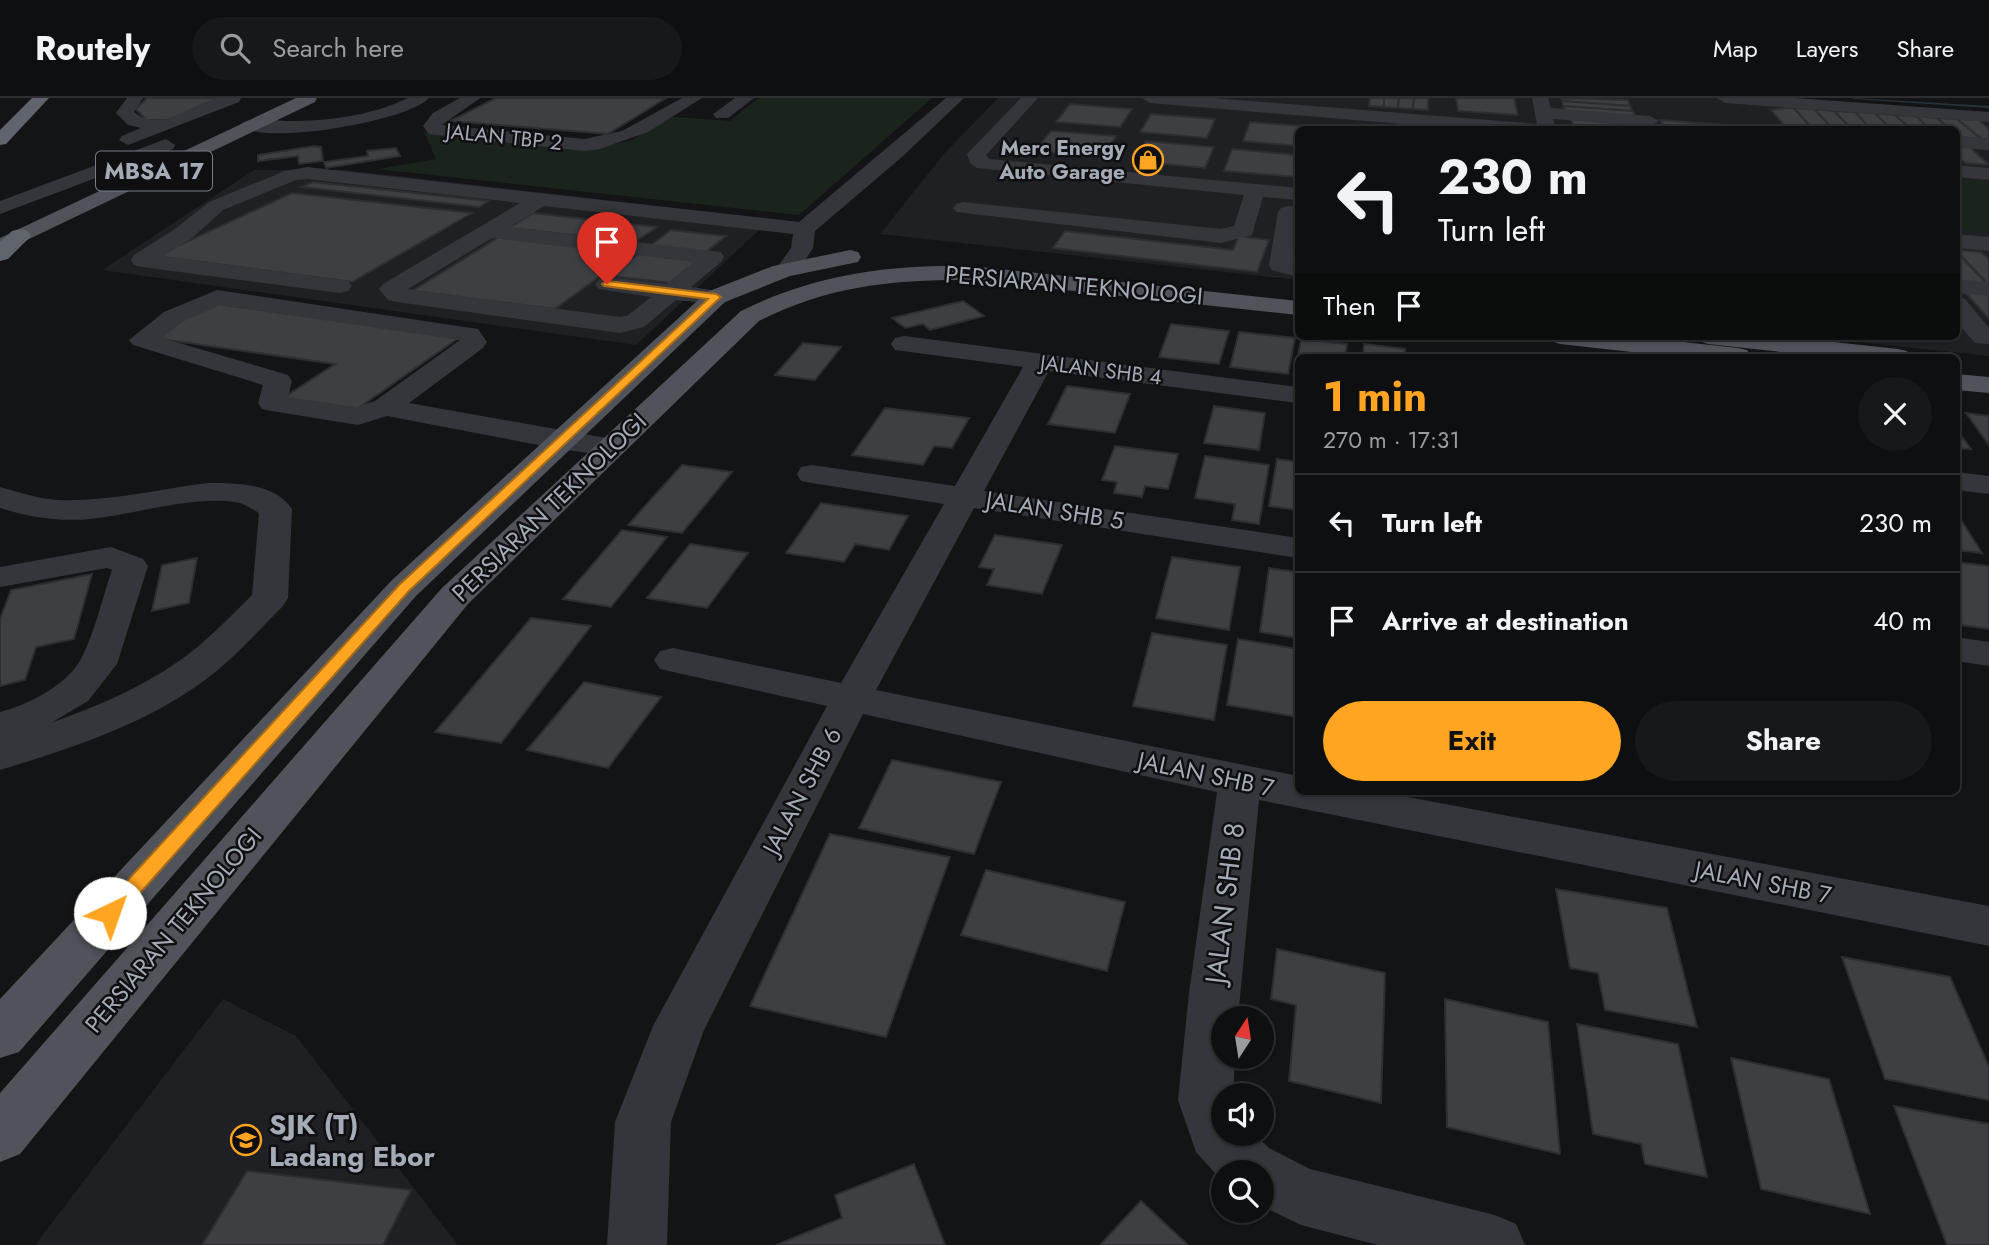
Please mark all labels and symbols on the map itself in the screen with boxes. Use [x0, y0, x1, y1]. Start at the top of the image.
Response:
street label: JALAN TBP 2 [441, 116, 564, 158]
place label: Merc Energy Auto Garage [998, 133, 1126, 187]
shop icon: Merc Energy Auto Garage [1131, 143, 1165, 177]
road number: MBSA 17 [96, 152, 212, 190]
pin [577, 212, 637, 284]
street label: PERSIARAN TEKNOLOGI [944, 256, 1204, 314]
street label: JALAN SHB 4 [1036, 347, 1163, 392]
street label: PERSIARAN TEKNOLOGI [444, 405, 654, 609]
street label: JALAN SHB 5 [981, 481, 1126, 538]
street label: JALAN SHB 6 [752, 721, 850, 863]
street label: JALAN SHB 7 [1132, 742, 1278, 806]
street label: PERSIARAN TEKNOLOGI [76, 820, 270, 1040]
street label: JALAN SHB 8 [1194, 820, 1255, 990]
street label: JALAN SHB 7 [1689, 851, 1835, 912]
position arrow [73, 876, 147, 950]
north arrow [1211, 1006, 1274, 1069]
place label: SJK (T) Ladang Ebor [269, 1104, 436, 1177]
school or university icon: SJK (T) Ladang Ebor [229, 1123, 263, 1157]

